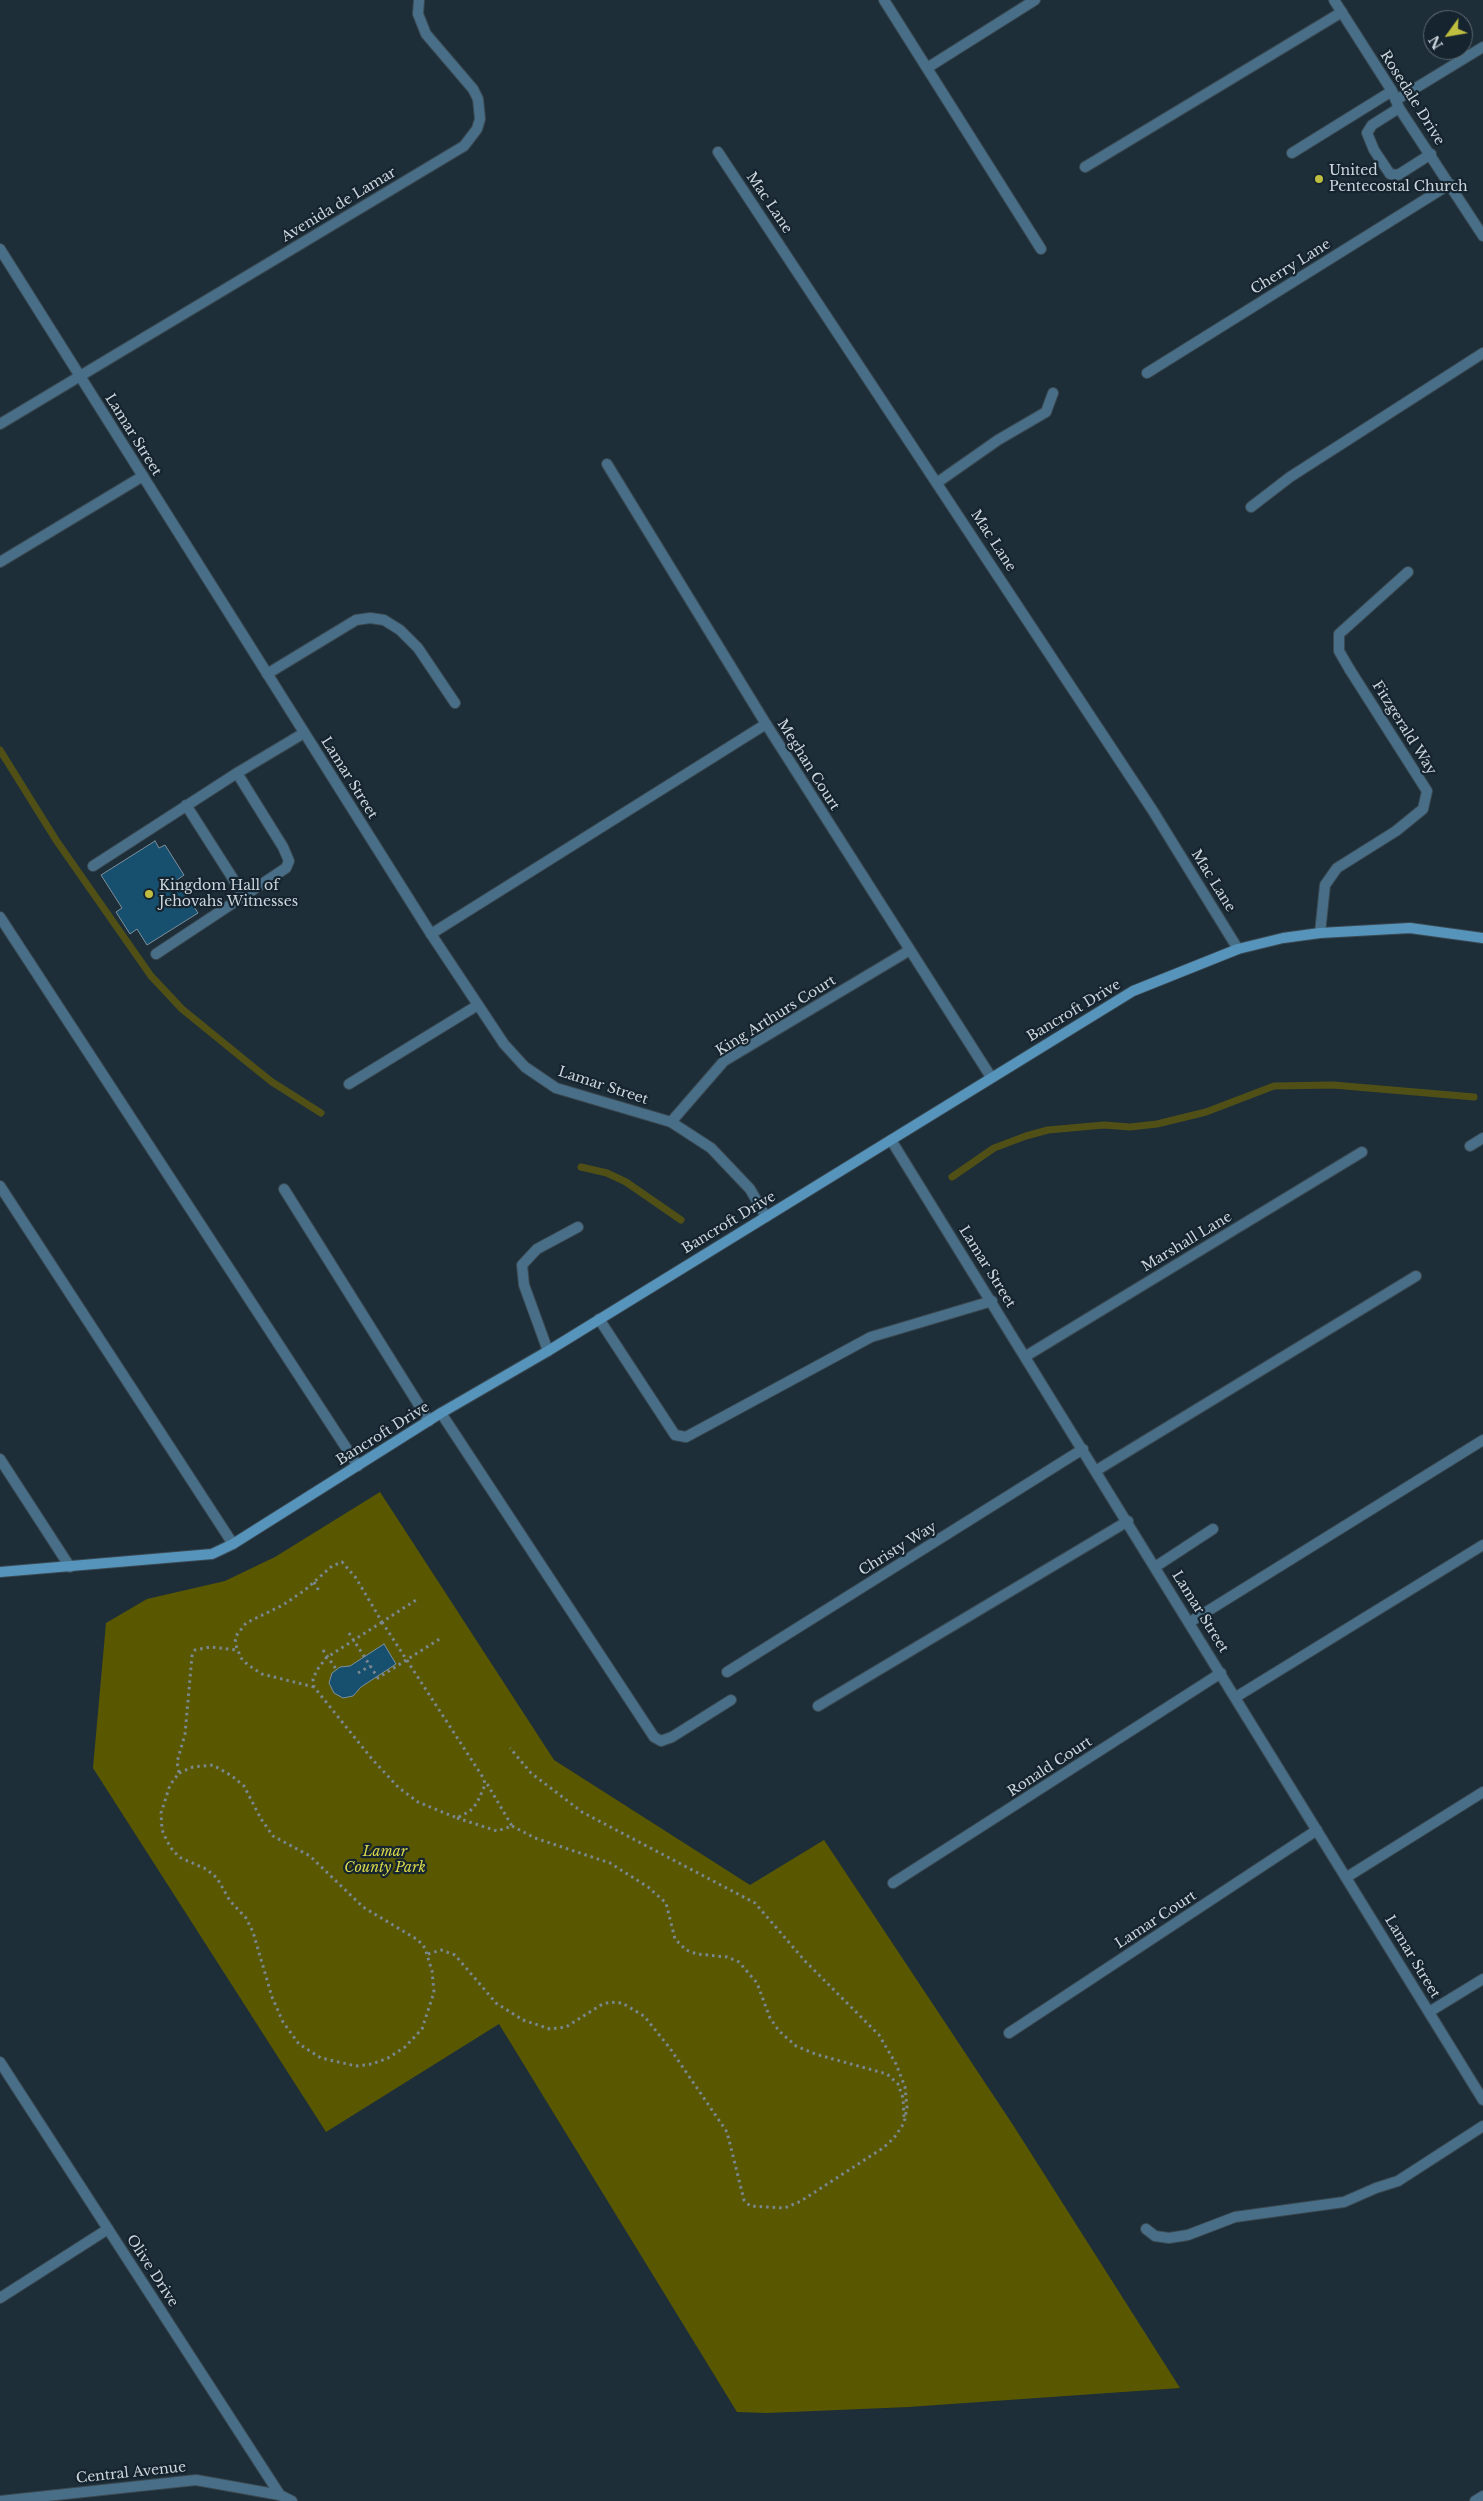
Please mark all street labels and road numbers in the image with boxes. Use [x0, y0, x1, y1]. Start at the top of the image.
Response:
street label: Rosedale Drive [1376, 48, 1448, 148]
street label: Avenida de Lamar [279, 164, 399, 246]
street label: Mac Lane [742, 169, 796, 237]
street label: Cherry Lane [1248, 236, 1334, 298]
street label: Lamar Street [101, 391, 165, 479]
street label: Mac Lane [967, 507, 1019, 575]
street label: Fitzgerald Way [1368, 678, 1440, 778]
street label: Meghan Court [773, 716, 843, 814]
street label: Lamar Street [317, 734, 381, 822]
street label: Mac Lane [1187, 847, 1239, 915]
street label: King Arthurs Court [713, 972, 839, 1060]
street label: Bancroft Drive [1024, 976, 1124, 1046]
street label: Lamar Street [556, 1064, 650, 1108]
street label: Bancroft Drive [679, 1188, 779, 1258]
street label: Marshall Lane [1139, 1208, 1235, 1276]
street label: Lamar Street [955, 1223, 1019, 1311]
street label: Bancroft Drive [333, 1399, 433, 1469]
street label: Christy Way [856, 1518, 940, 1580]
street label: Lamar Street [1168, 1568, 1232, 1656]
street label: Ronald Court [1005, 1733, 1095, 1801]
street label: Lamar Court [1112, 1888, 1200, 1952]
street label: Lamar Street [1381, 1913, 1443, 2001]
street label: Olive Drive [122, 2232, 182, 2310]
street label: Central Avenue [75, 2459, 187, 2487]

